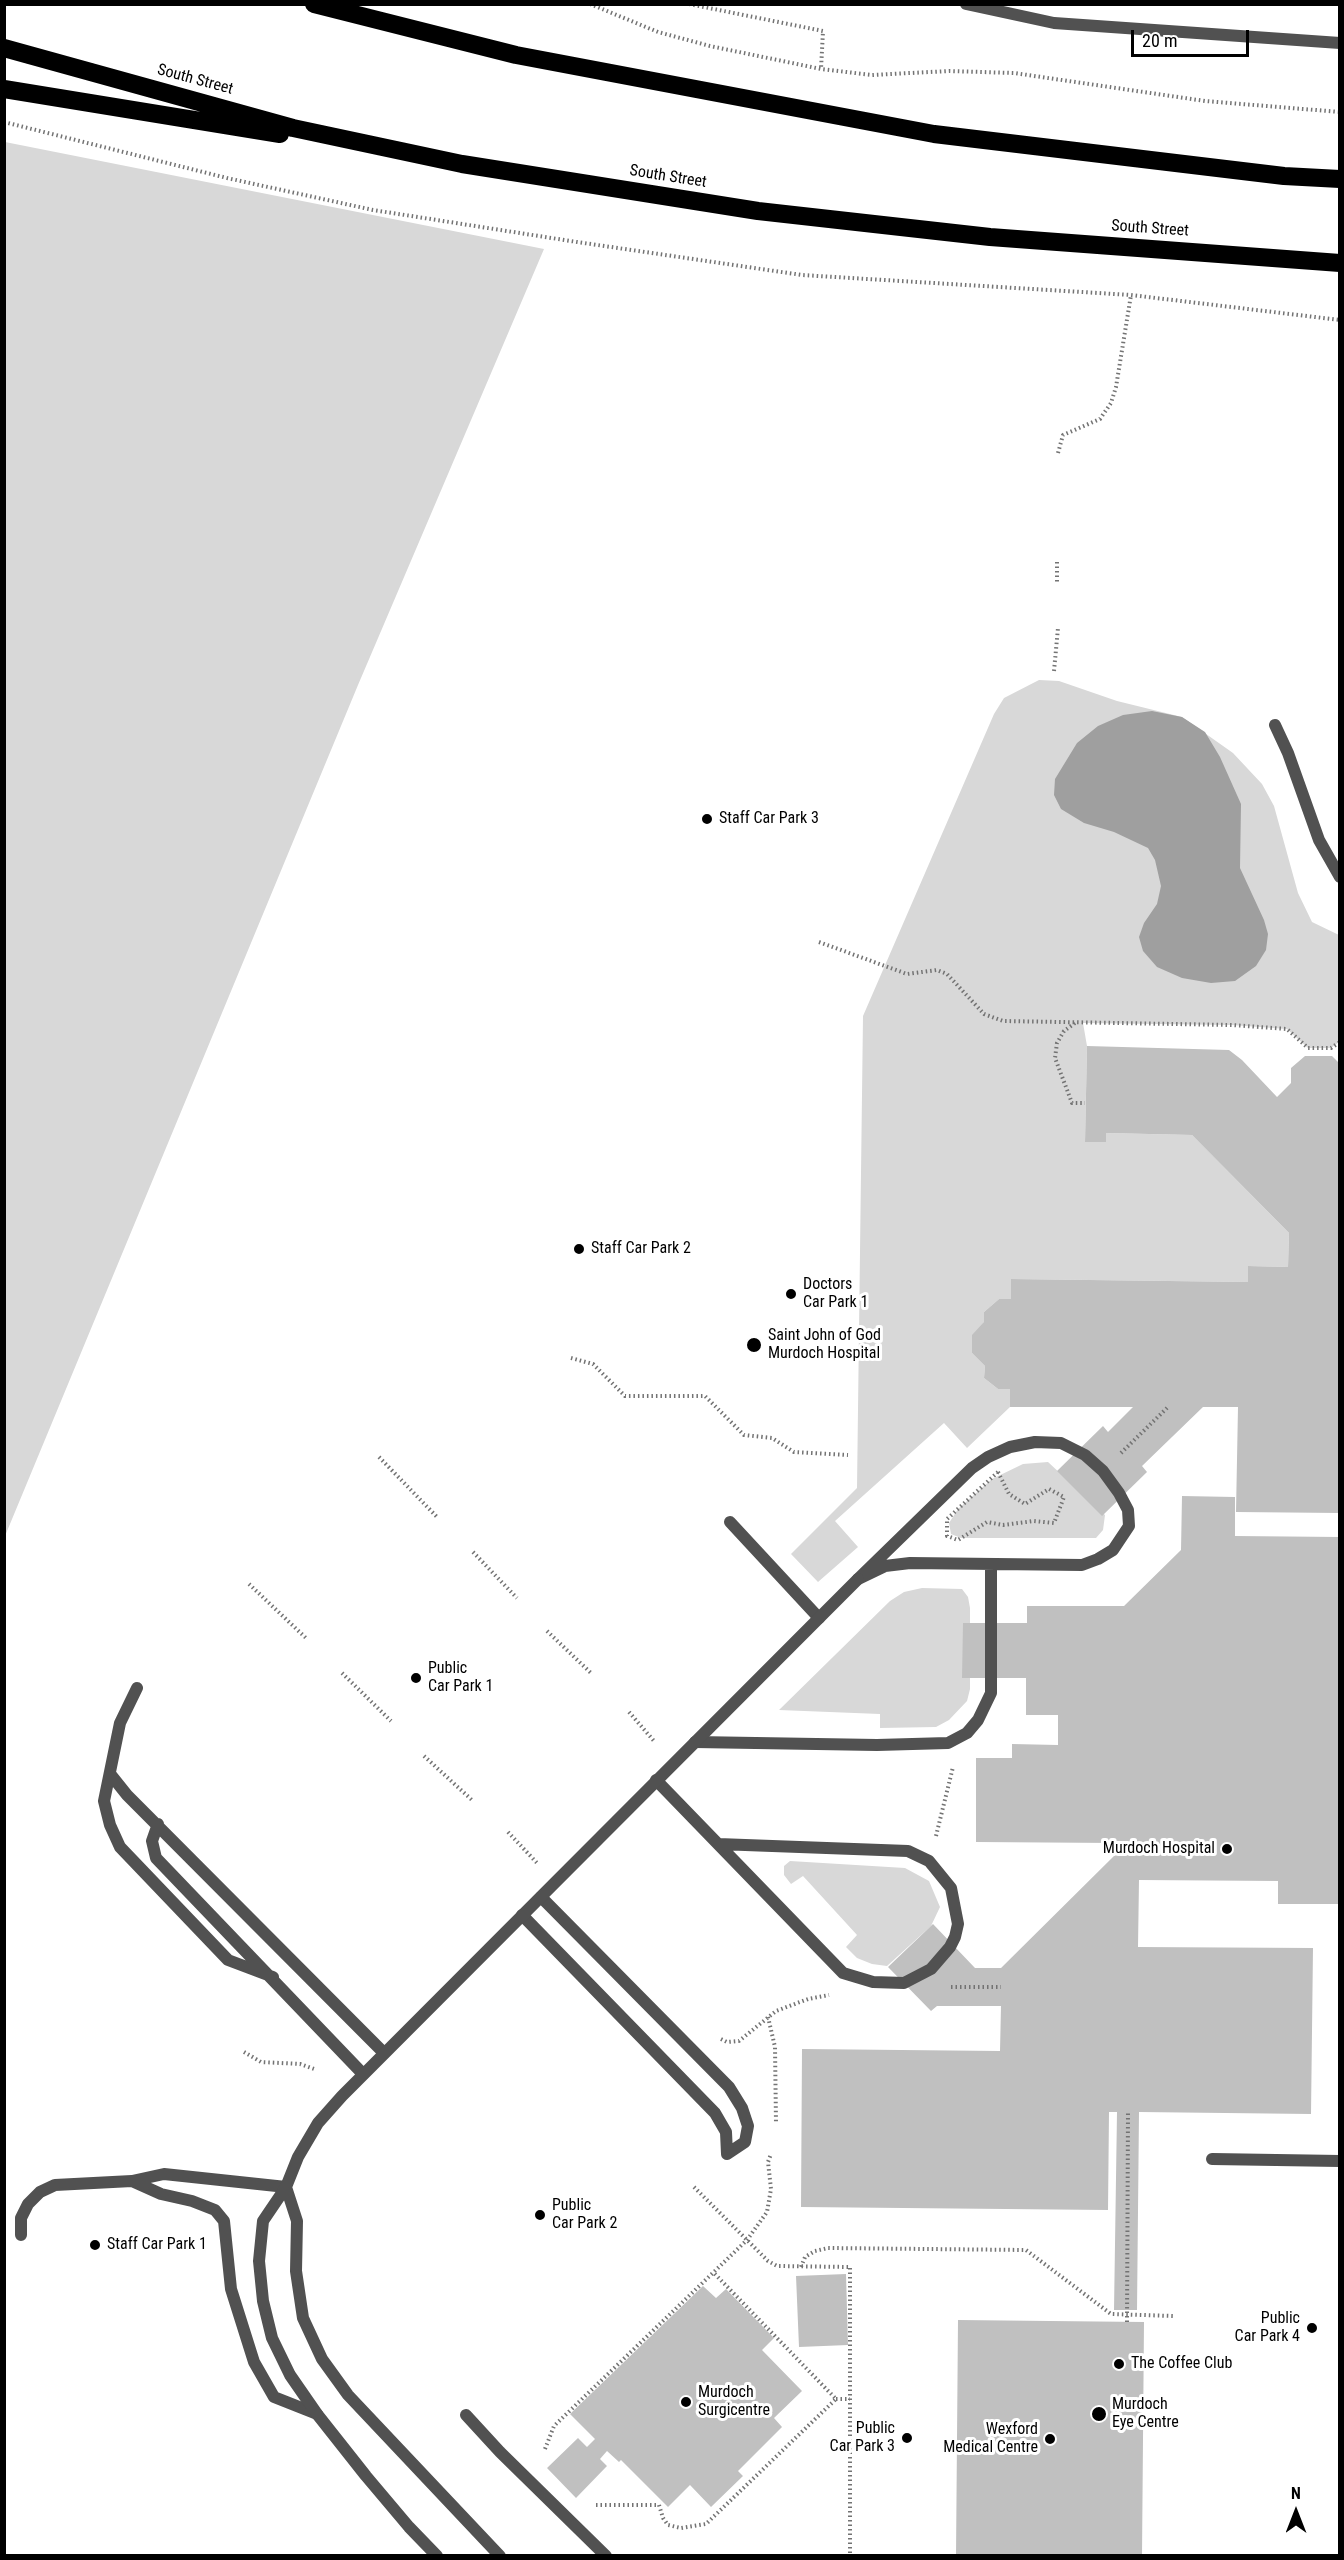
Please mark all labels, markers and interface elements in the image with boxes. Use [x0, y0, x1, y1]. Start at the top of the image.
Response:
scale bar [1134, 18, 1252, 56]
text: 20 m [1142, 30, 1177, 51]
street label: South Street [155, 61, 235, 99]
street label: South Street [628, 161, 708, 193]
street label: South Street [1111, 217, 1189, 241]
place label: Staff Car Park 3 [719, 809, 819, 829]
marker: Staff Car Park 3 [700, 812, 714, 826]
place label: Staff Car Park 2 [591, 1239, 691, 1259]
marker: Staff Car Park 2 [572, 1242, 586, 1256]
place label: Doctors Car Park 1 [803, 1275, 868, 1313]
marker: Doctors Car Park 1 [784, 1287, 798, 1301]
place label: Saint John of God Murdoch Hospital [768, 1326, 881, 1364]
marker: Saint John of God Murdoch Hospital [745, 1336, 763, 1354]
place label: Public Car Park 1 [428, 1659, 493, 1697]
marker: Public Car Park 1 [409, 1671, 423, 1685]
place label: Murdoch Hospital [1103, 1839, 1215, 1859]
marker: Murdoch Hospital [1220, 1842, 1234, 1856]
place label: Public Car Park 2 [552, 2196, 617, 2234]
marker: Public Car Park 2 [533, 2208, 547, 2222]
place label: Staff Car Park 1 [107, 2235, 207, 2255]
marker: Staff Car Park 1 [88, 2238, 102, 2252]
place label: Public Car Park 4 [1235, 2309, 1300, 2347]
marker: Public Car Park 4 [1305, 2321, 1319, 2335]
place label: The Coffee Club [1131, 2354, 1232, 2374]
marker: The Coffee Club [1112, 2357, 1126, 2371]
place label: Murdoch Surgicentre [698, 2383, 770, 2421]
marker: Murdoch Surgicentre [679, 2395, 693, 2409]
place label: Murdoch Eye Centre [1112, 2395, 1179, 2433]
marker: Murdoch Eye Centre [1090, 2405, 1108, 2423]
place label: Public Car Park 3 [830, 2419, 895, 2457]
place label: Wexford Medical Centre [943, 2420, 1038, 2458]
marker: Public Car Park 3 [900, 2431, 914, 2445]
marker: Wexford Medical Centre [1043, 2432, 1057, 2446]
north arrow [1266, 2482, 1326, 2542]
text: N [1291, 2484, 1301, 2503]

